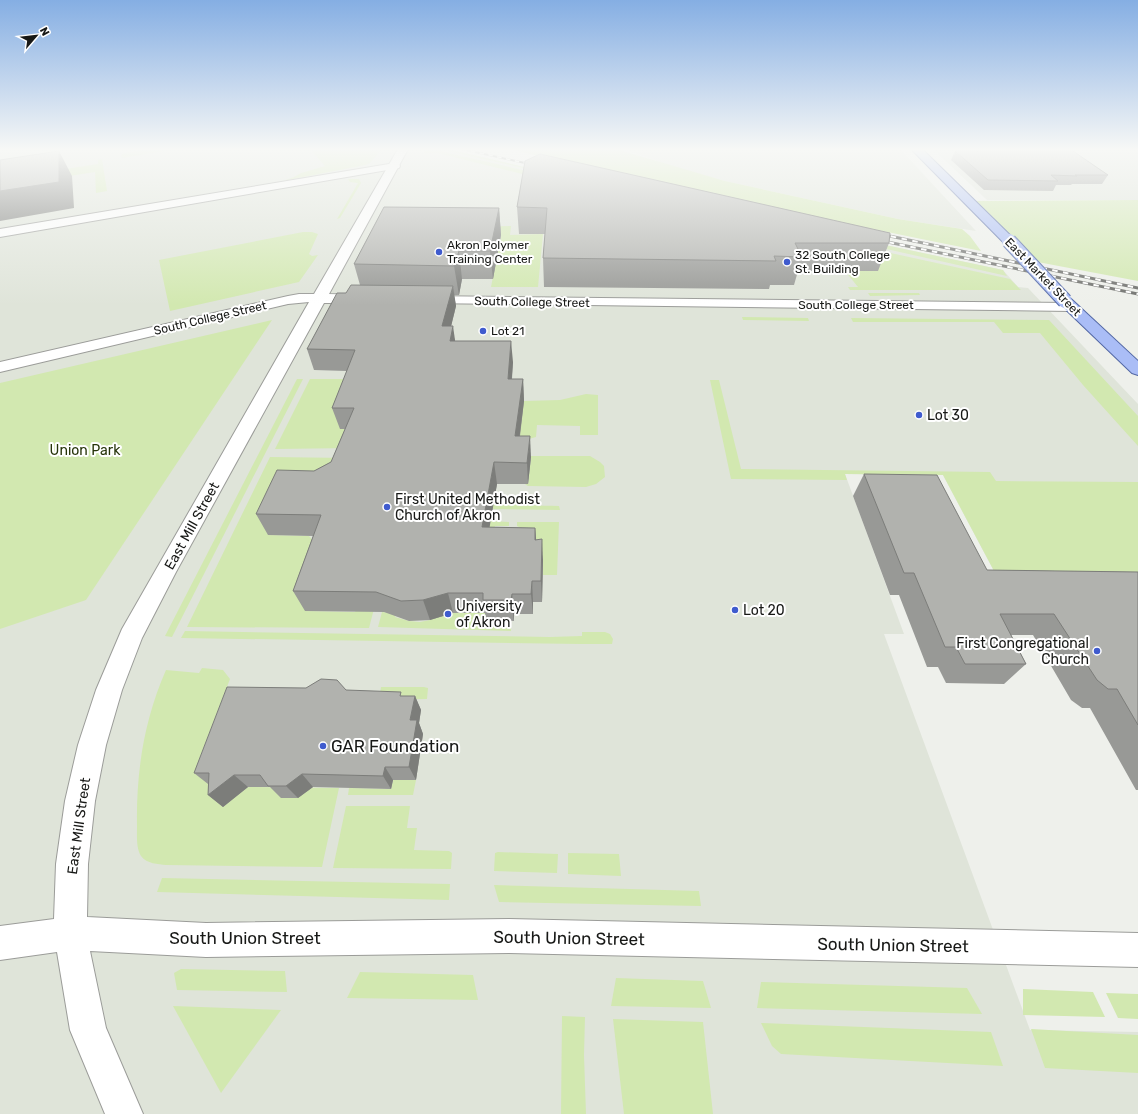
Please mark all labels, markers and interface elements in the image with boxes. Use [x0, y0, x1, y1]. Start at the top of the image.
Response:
north arrow [16, 16, 56, 56]
text: N [37, 25, 52, 38]
street label: East Market Street [1002, 235, 1084, 319]
place label: Akron Polymer Training Center [447, 238, 533, 266]
marker: Akron Polymer Training Center [434, 247, 444, 257]
place label: 32 South College St. Building [795, 248, 890, 276]
marker: 32 South College St. Building [782, 257, 792, 267]
street label: South College Street [474, 294, 590, 310]
street label: South College Street [152, 298, 268, 338]
street label: South College Street [798, 298, 914, 312]
place label: Lot 21 [491, 324, 524, 338]
marker: Lot 21 [478, 326, 488, 336]
place label: Lot 30 [927, 407, 969, 424]
marker: Lot 30 [914, 410, 924, 420]
park label: Union Park [50, 442, 121, 459]
street label: East Mill Street [161, 479, 223, 573]
place label: First United Methodist Church of Akron [395, 491, 540, 524]
marker: First United Methodist Church of Akron [382, 502, 392, 512]
place label: University of Akron [456, 598, 522, 631]
place label: Lot 20 [743, 602, 785, 619]
marker: Lot 20 [730, 605, 740, 615]
marker: University of Akron [443, 609, 453, 619]
place label: First Congregational Church [956, 635, 1089, 668]
marker: First Congregational Church [1092, 646, 1102, 656]
place label: GAR Foundation [331, 736, 459, 756]
marker: GAR Foundation [318, 741, 328, 751]
street label: East Mill Street [64, 776, 94, 875]
street label: South Union Street [493, 927, 645, 949]
street label: South Union Street [169, 928, 321, 948]
street label: South Union Street [817, 934, 969, 956]

